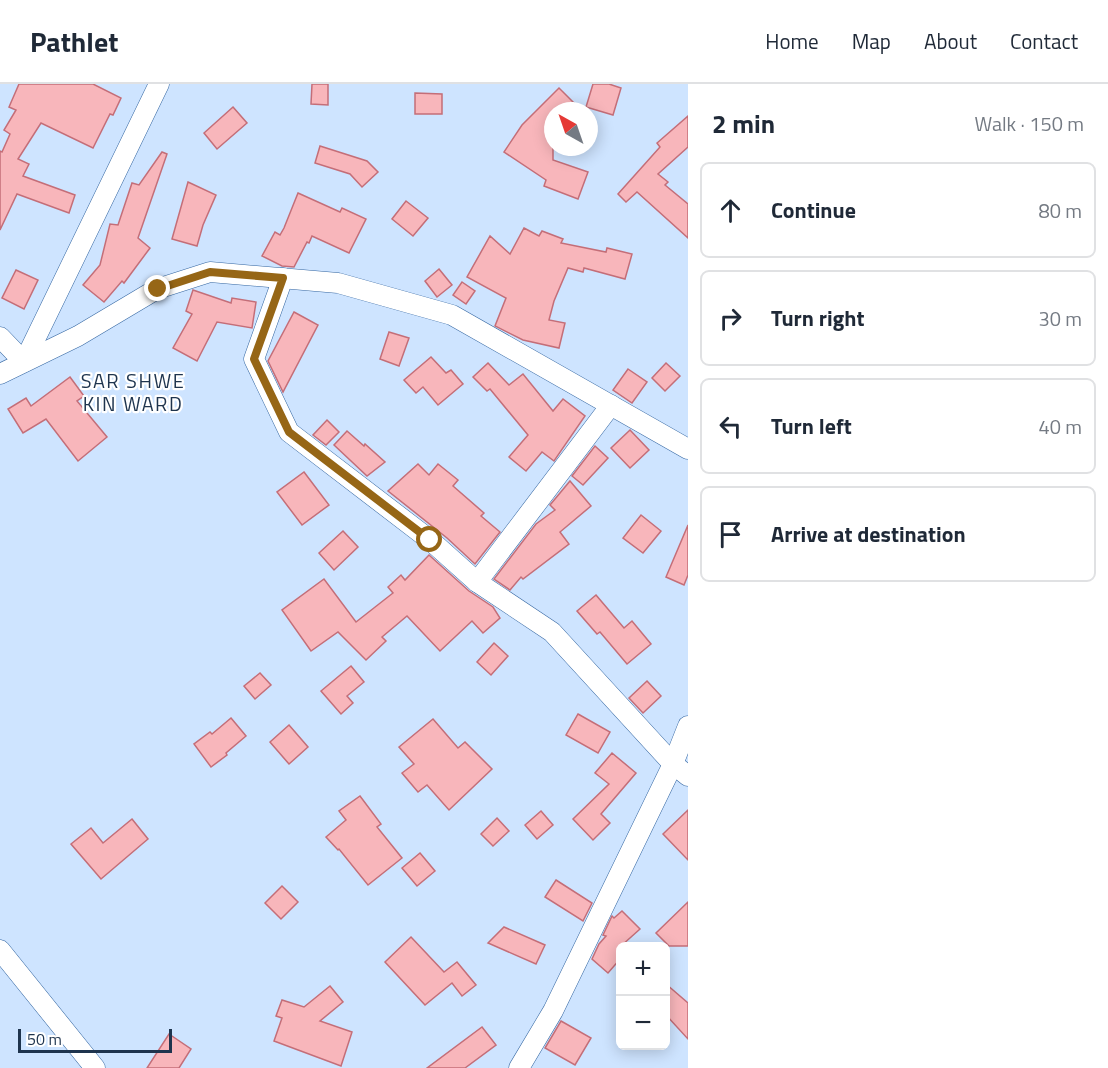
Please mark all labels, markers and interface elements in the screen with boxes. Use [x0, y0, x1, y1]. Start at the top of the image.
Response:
text: Pathlet [30, 20, 118, 63]
text: Home [765, 25, 819, 57]
text: Map [852, 25, 891, 57]
text: About [924, 25, 977, 57]
text: Contact [1010, 25, 1078, 57]
north arrow [544, 102, 598, 156]
text: 2 min [712, 104, 775, 143]
text: Walk · 150 m [975, 108, 1084, 139]
text: Continue [771, 193, 856, 227]
icon: ahead [714, 194, 747, 227]
text: 80 m [1038, 195, 1082, 226]
route end [144, 275, 170, 301]
text: Turn right [771, 301, 865, 335]
icon: right [714, 302, 747, 335]
text: 30 m [1038, 303, 1082, 334]
district label: SAR SHWE KIN WARD [81, 365, 185, 419]
text: Turn left [771, 409, 852, 443]
icon: left [714, 410, 747, 443]
text: 40 m [1038, 411, 1082, 442]
text: Arrive at destination [771, 517, 966, 551]
icon: arrive [714, 518, 747, 551]
route start [416, 526, 442, 552]
map controls [616, 942, 670, 1050]
button: + [616, 942, 670, 996]
button: − [616, 996, 670, 1050]
scale bar [18, 1026, 172, 1054]
text: 50 m [27, 1027, 62, 1051]

